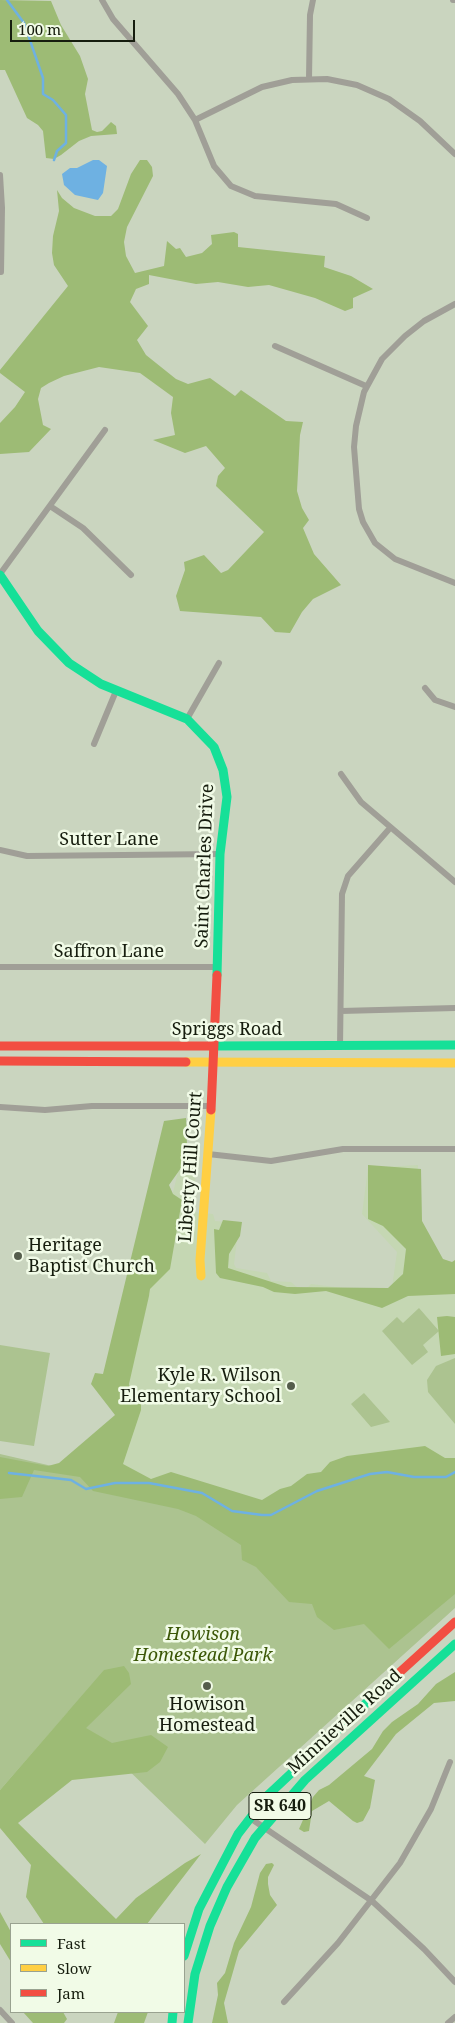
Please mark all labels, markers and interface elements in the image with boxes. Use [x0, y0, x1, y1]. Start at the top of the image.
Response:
scale bar [12, 10, 138, 42]
text: 100 m [18, 19, 61, 39]
street label: Saint Charles Drive [191, 783, 219, 949]
street label: Sutter Lane [59, 829, 159, 851]
street label: Saffron Lane [54, 941, 164, 963]
street label: Spriggs Road [172, 1019, 282, 1041]
street label: Liberty Hill Court [175, 1091, 207, 1243]
place label: Heritage Baptist Church [28, 1235, 155, 1278]
marker: Heritage Baptist Church [12, 1250, 24, 1262]
place label: Kyle R. Wilson Elementary School [120, 1365, 281, 1408]
marker: Kyle R. Wilson Elementary School [285, 1380, 297, 1392]
park label: Howison Homestead Park [133, 1624, 273, 1666]
street label: Minnieville Road [283, 1665, 407, 1779]
marker: Howison Homestead [201, 1680, 213, 1692]
place label: Howison Homestead [159, 1694, 255, 1736]
road number: SR 640 [249, 1792, 311, 1820]
legend [10, 1923, 185, 2013]
text: Fast [57, 1933, 86, 1953]
text: Slow [57, 1958, 91, 1978]
text: Jam [57, 1983, 85, 2003]

